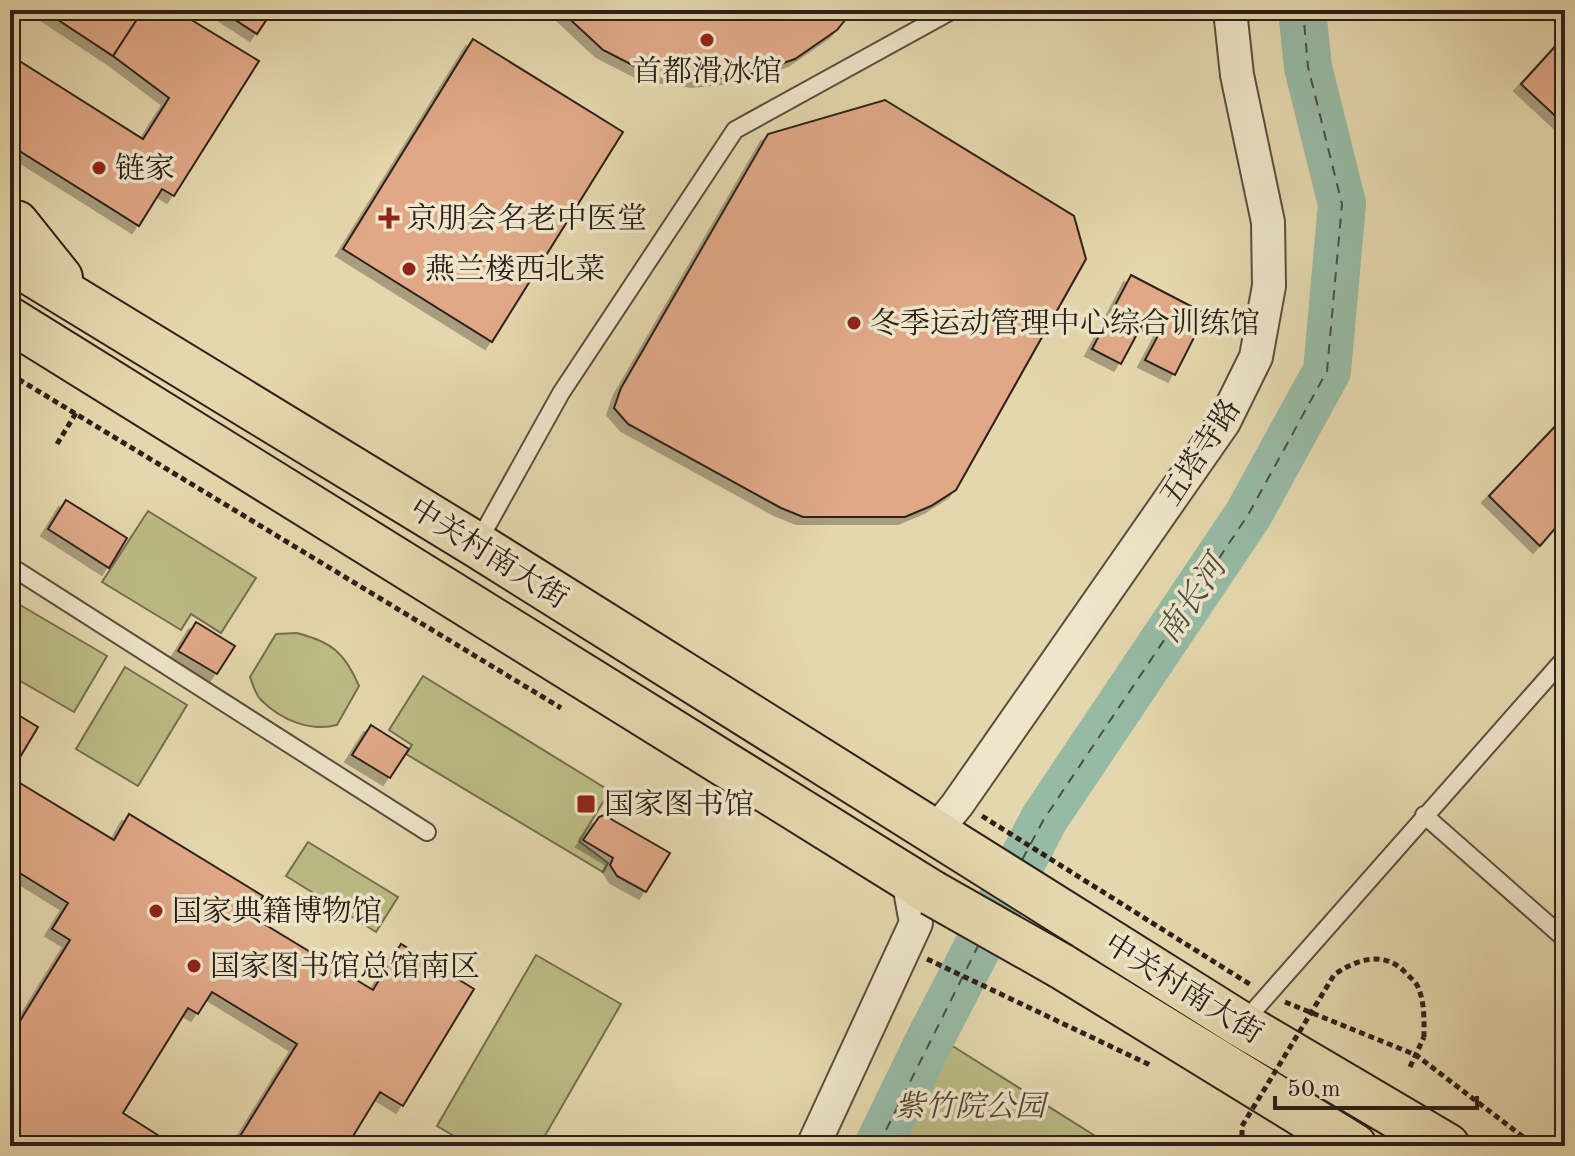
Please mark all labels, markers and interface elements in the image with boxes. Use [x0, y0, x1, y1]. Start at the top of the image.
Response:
marker: 首都滑冰馆 [698, 31, 716, 49]
place label: 首都滑冰馆 [632, 55, 782, 88]
place label: 链家 [115, 152, 175, 185]
marker: 链家 [90, 159, 108, 177]
place label: 京朋会名老中医堂 [407, 202, 647, 235]
marker: 京朋会名老中医堂 [378, 207, 400, 229]
place label: 燕兰楼西北菜 [425, 253, 605, 286]
marker: 燕兰楼西北菜 [400, 260, 418, 278]
place label: 冬季运动管理中心综合训练馆 [870, 307, 1260, 340]
marker: 冬季运动管理中心综合训练馆 [845, 314, 863, 332]
street label: 五塔寺路 [1154, 393, 1247, 512]
street label: 中关村南大街 [404, 492, 574, 615]
water label: 南长河 [1151, 546, 1236, 649]
place label: 国家图书馆 [604, 788, 754, 821]
marker: 国家图书馆 [575, 793, 597, 815]
place label: 国家典籍博物馆 [172, 895, 382, 928]
marker: 国家典籍博物馆 [147, 902, 165, 920]
street label: 中关村南大街 [1099, 927, 1269, 1050]
place label: 国家图书馆总馆南区 [210, 950, 480, 983]
marker: 国家图书馆总馆南区 [185, 957, 203, 975]
scale bar [1275, 1060, 1477, 1110]
text: 50 m [1287, 1078, 1341, 1102]
park label: 紫竹院公园 [895, 1090, 1049, 1123]

